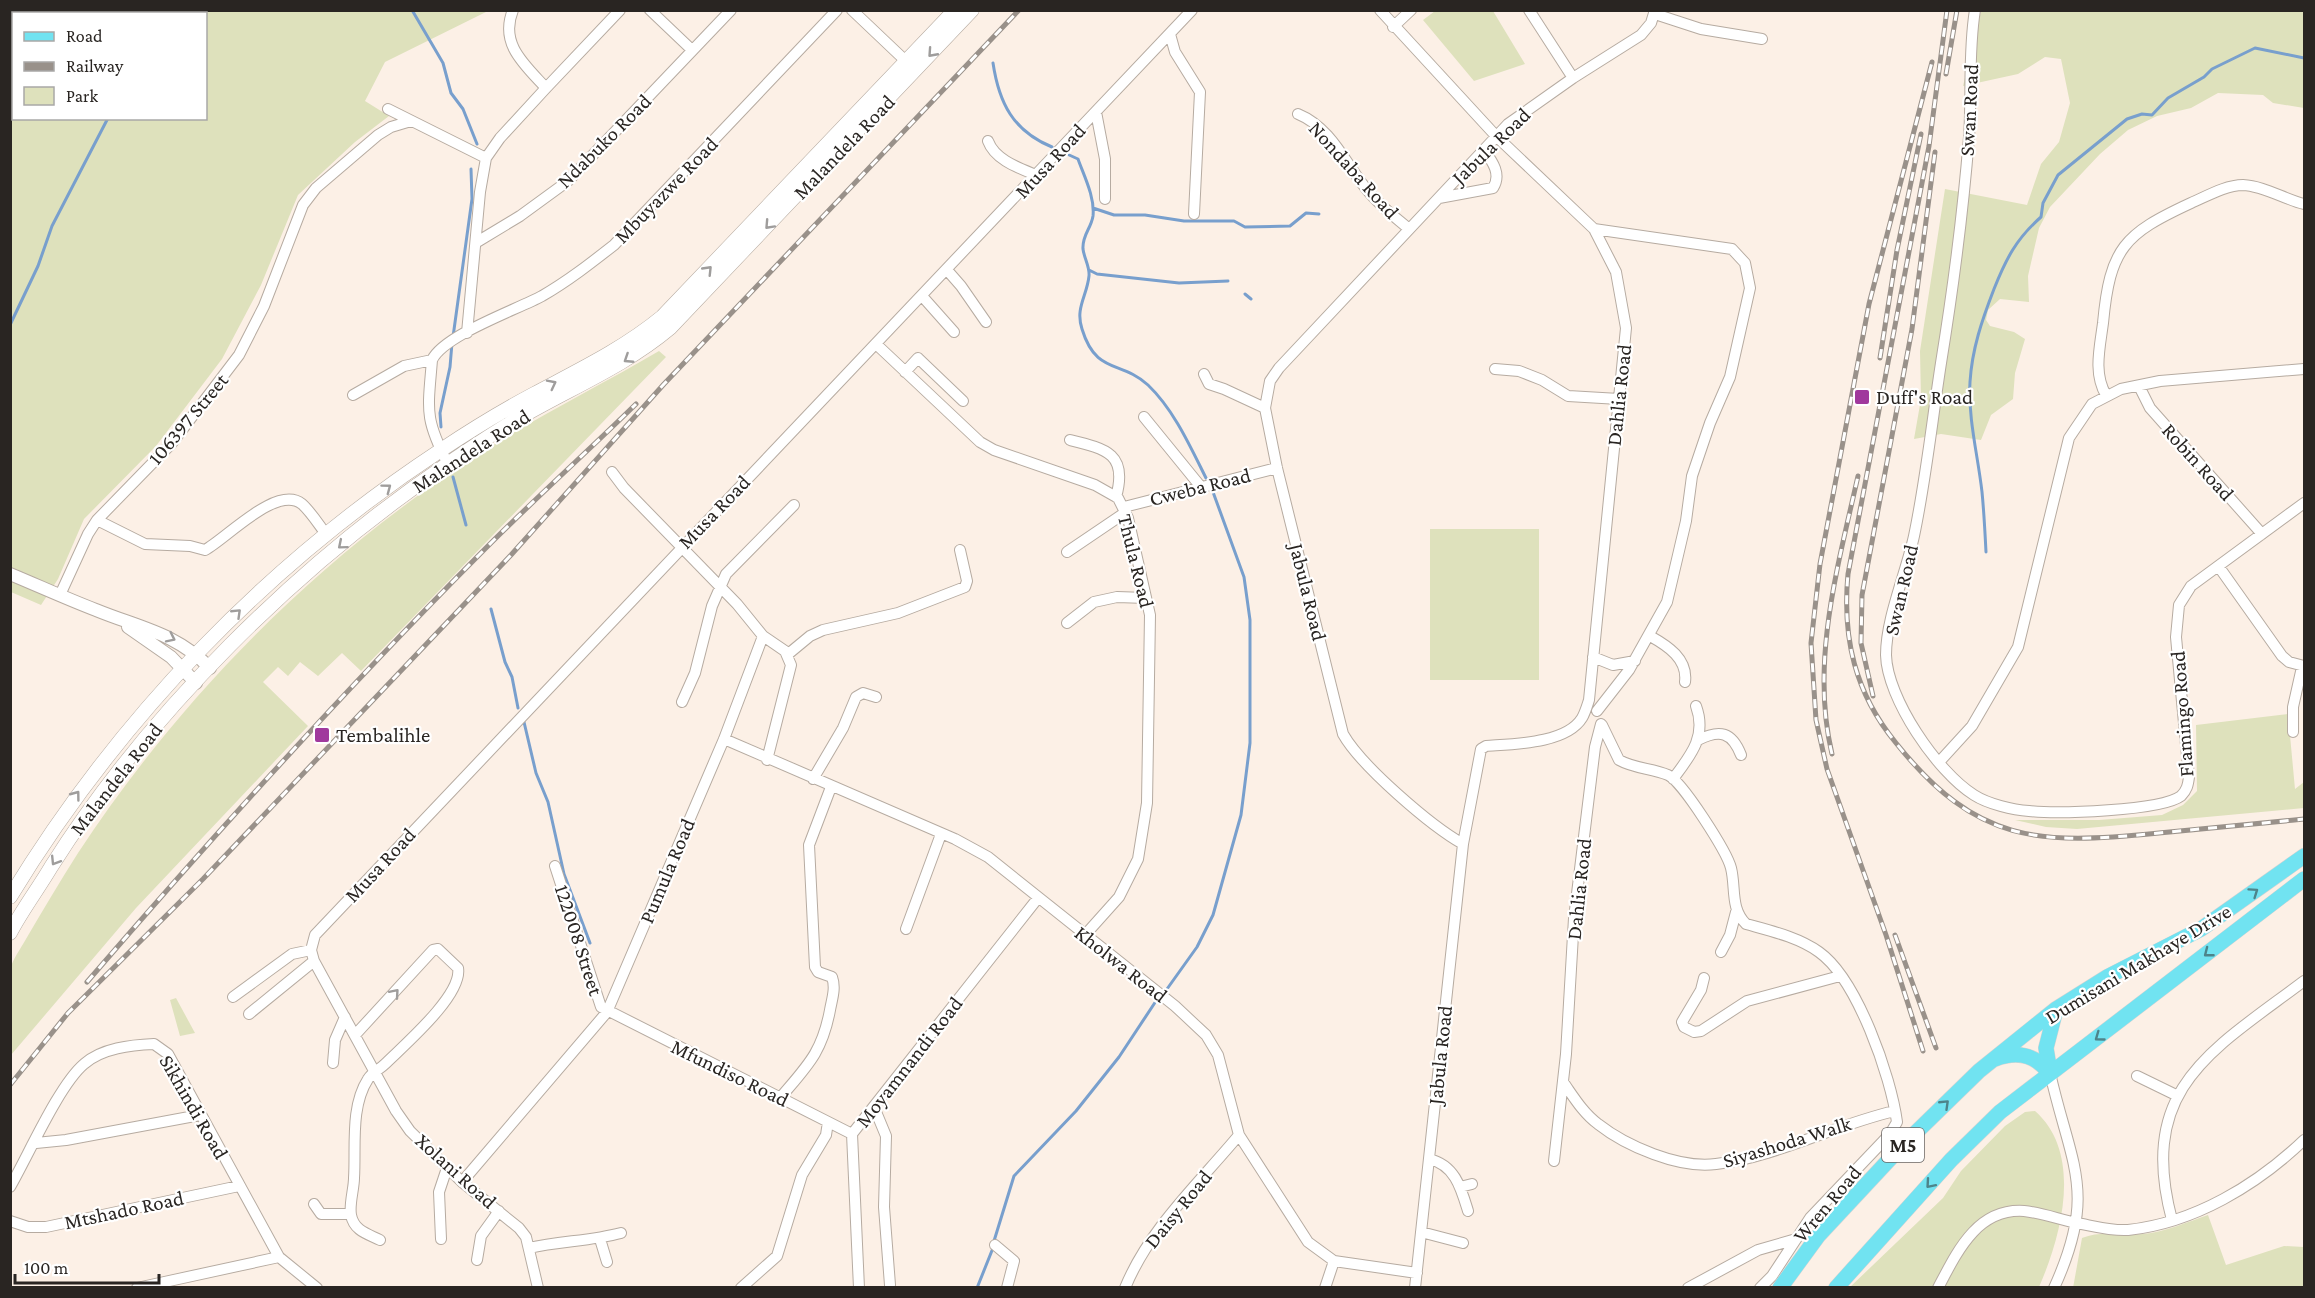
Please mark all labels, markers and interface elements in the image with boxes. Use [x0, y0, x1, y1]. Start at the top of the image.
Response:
legend [12, 12, 207, 120]
text: Road [66, 26, 103, 46]
one-way arrow [928, 47, 939, 57]
text: Railway [66, 56, 124, 76]
street label: Swan Road [1955, 63, 1983, 157]
text: Park [66, 86, 98, 106]
street label: Ndabuko Road [552, 89, 656, 193]
street label: Malandela Road [788, 90, 900, 204]
street label: Jabula Road [1445, 103, 1535, 191]
street label: Nondaba Road [1304, 116, 1404, 224]
street label: Musa Road [1009, 119, 1091, 203]
street label: Mbuyazwe Road [609, 132, 723, 248]
one-way arrow [765, 218, 776, 229]
one-way arrow [701, 267, 712, 277]
street label: Dahlia Road [1602, 343, 1636, 447]
one-way arrow [624, 352, 634, 364]
street label: 106397 Street [143, 368, 234, 470]
one-way arrow [546, 380, 557, 392]
place label: Duff's Road [1876, 385, 1973, 409]
marker: Duff's Road [1853, 388, 1871, 406]
street label: Malandela Road [408, 404, 534, 498]
street label: Robin Road [2157, 418, 2239, 506]
street label: Cweba Road [1147, 463, 1253, 511]
street label: Musa Road [673, 470, 755, 554]
one-way arrow [380, 484, 391, 495]
street label: Thula Road [1113, 512, 1159, 610]
one-way arrow [338, 537, 349, 548]
street label: Jabula Road [1284, 539, 1332, 643]
street label: Swan Road [1879, 542, 1923, 638]
one-way arrow [230, 609, 241, 620]
one-way arrow [165, 631, 176, 643]
street label: Flamingo Road [2166, 650, 2198, 778]
street label: Malandela Road [65, 718, 167, 840]
place label: Tembalihle [336, 723, 430, 747]
marker: Tembalihle [313, 726, 331, 744]
one-way arrow [69, 791, 80, 802]
street label: Pumula Road [634, 815, 700, 927]
street label: Musa Road [339, 823, 421, 907]
street label: Dahlia Road [1562, 837, 1596, 941]
one-way arrow [52, 854, 63, 865]
street label: 122008 Street [550, 882, 609, 999]
one-way arrow [2248, 888, 2259, 899]
street label: Dumisani Makhaye Drive [2041, 899, 2235, 1029]
street label: Kholwa Road [1070, 920, 1172, 1008]
one-way arrow [2204, 945, 2215, 956]
one-way arrow [388, 989, 399, 1000]
street label: Moyamnandi Road [851, 992, 967, 1132]
street label: Jabula Road [1423, 1004, 1457, 1108]
one-way arrow [2094, 1030, 2105, 1041]
street label: Mfundiso Road [667, 1034, 793, 1112]
street label: Sikhindi Road [154, 1051, 234, 1163]
one-way arrow [1937, 1100, 1948, 1111]
street label: Siyashoda Walk [1720, 1111, 1854, 1173]
street label: Xolani Road [411, 1128, 501, 1214]
road number: M5 [1882, 1128, 1924, 1162]
street label: Wren Road [1788, 1161, 1866, 1247]
street label: Daisy Road [1139, 1165, 1217, 1253]
one-way arrow [1926, 1177, 1937, 1188]
street label: Mtshado Road [62, 1186, 186, 1234]
scale bar [15, 1247, 159, 1285]
text: 100 m [24, 1258, 69, 1278]

